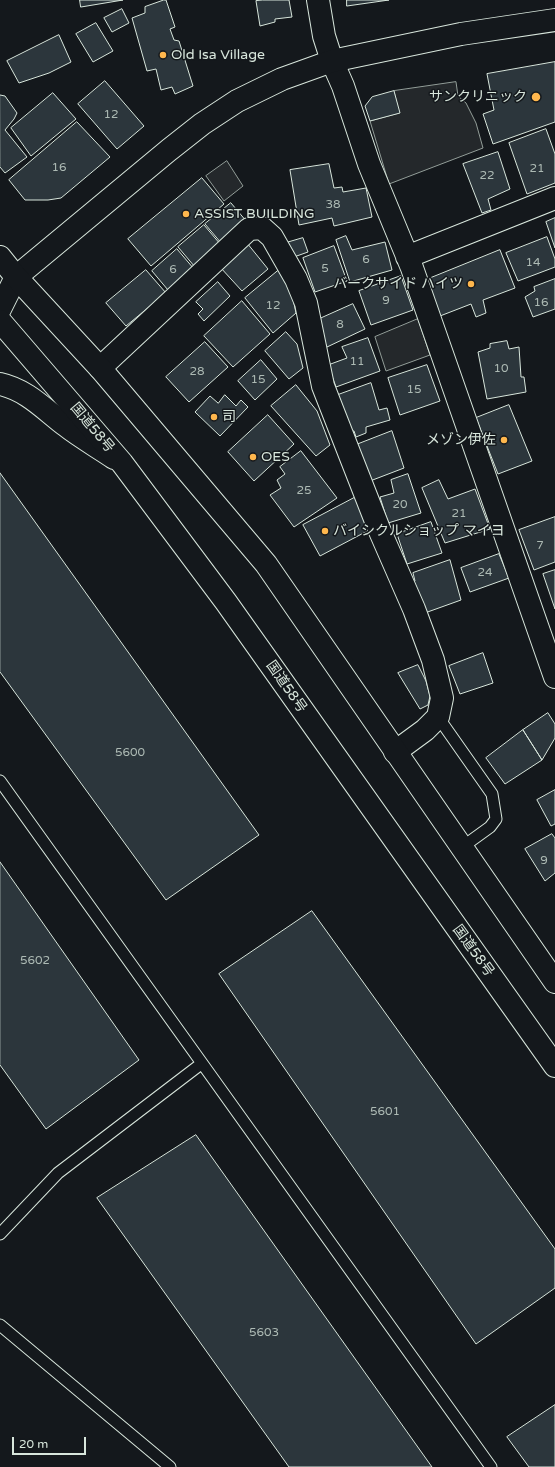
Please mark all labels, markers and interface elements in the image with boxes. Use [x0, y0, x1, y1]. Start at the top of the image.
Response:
place label: Old Isa Village [171, 47, 265, 63]
marker: Old Isa Village [158, 50, 168, 60]
place label: サンクリニック [429, 89, 527, 105]
marker: サンクリニック [530, 91, 542, 103]
house number: 12 [103, 108, 119, 122]
house number: 16 [51, 161, 67, 175]
house number: 21 [529, 162, 545, 176]
house number: 22 [479, 169, 495, 183]
house number: 38 [325, 198, 341, 212]
place label: ASSIST BUILDING [194, 206, 315, 222]
marker: ASSIST BUILDING [181, 209, 191, 219]
house number: 6 [362, 253, 370, 267]
house number: 14 [525, 256, 541, 270]
house number: 5 [321, 262, 329, 276]
house number: 6 [169, 263, 177, 277]
place label: バークサイド ハイツ [333, 276, 463, 292]
marker: バークサイド ハイツ [466, 279, 476, 289]
house number: 9 [382, 294, 390, 308]
house number: 16 [533, 296, 549, 310]
house number: 12 [265, 299, 281, 313]
house number: 8 [336, 318, 344, 332]
house number: 11 [349, 355, 365, 369]
house number: 10 [493, 362, 509, 376]
house number: 28 [189, 365, 205, 379]
house number: 15 [250, 373, 266, 387]
house number: 15 [406, 383, 422, 397]
street label: 国道58号 [66, 400, 118, 456]
place label: 司 [222, 409, 236, 425]
marker: 司 [209, 412, 219, 422]
place label: メゾン伊佐 [426, 432, 496, 448]
marker: メゾン伊佐 [499, 435, 509, 445]
place label: OES [261, 449, 290, 465]
marker: OES [248, 452, 258, 462]
house number: 25 [296, 484, 312, 498]
house number: 20 [392, 498, 408, 512]
house number: 21 [451, 507, 467, 521]
place label: バイシクルショップ マイヨ [333, 523, 505, 539]
marker: バイシクルショップ マイヨ [320, 526, 330, 536]
house number: 7 [536, 539, 544, 553]
house number: 24 [477, 566, 493, 580]
street label: 国道58号 [262, 658, 310, 716]
house number: 5600 [115, 746, 145, 760]
house number: 9 [540, 854, 548, 868]
street label: 国道58号 [449, 922, 497, 980]
house number: 5602 [20, 954, 50, 968]
house number: 5601 [370, 1105, 400, 1119]
house number: 5603 [249, 1326, 279, 1340]
scale bar [14, 1429, 88, 1455]
text: 20 m [19, 1437, 48, 1451]

